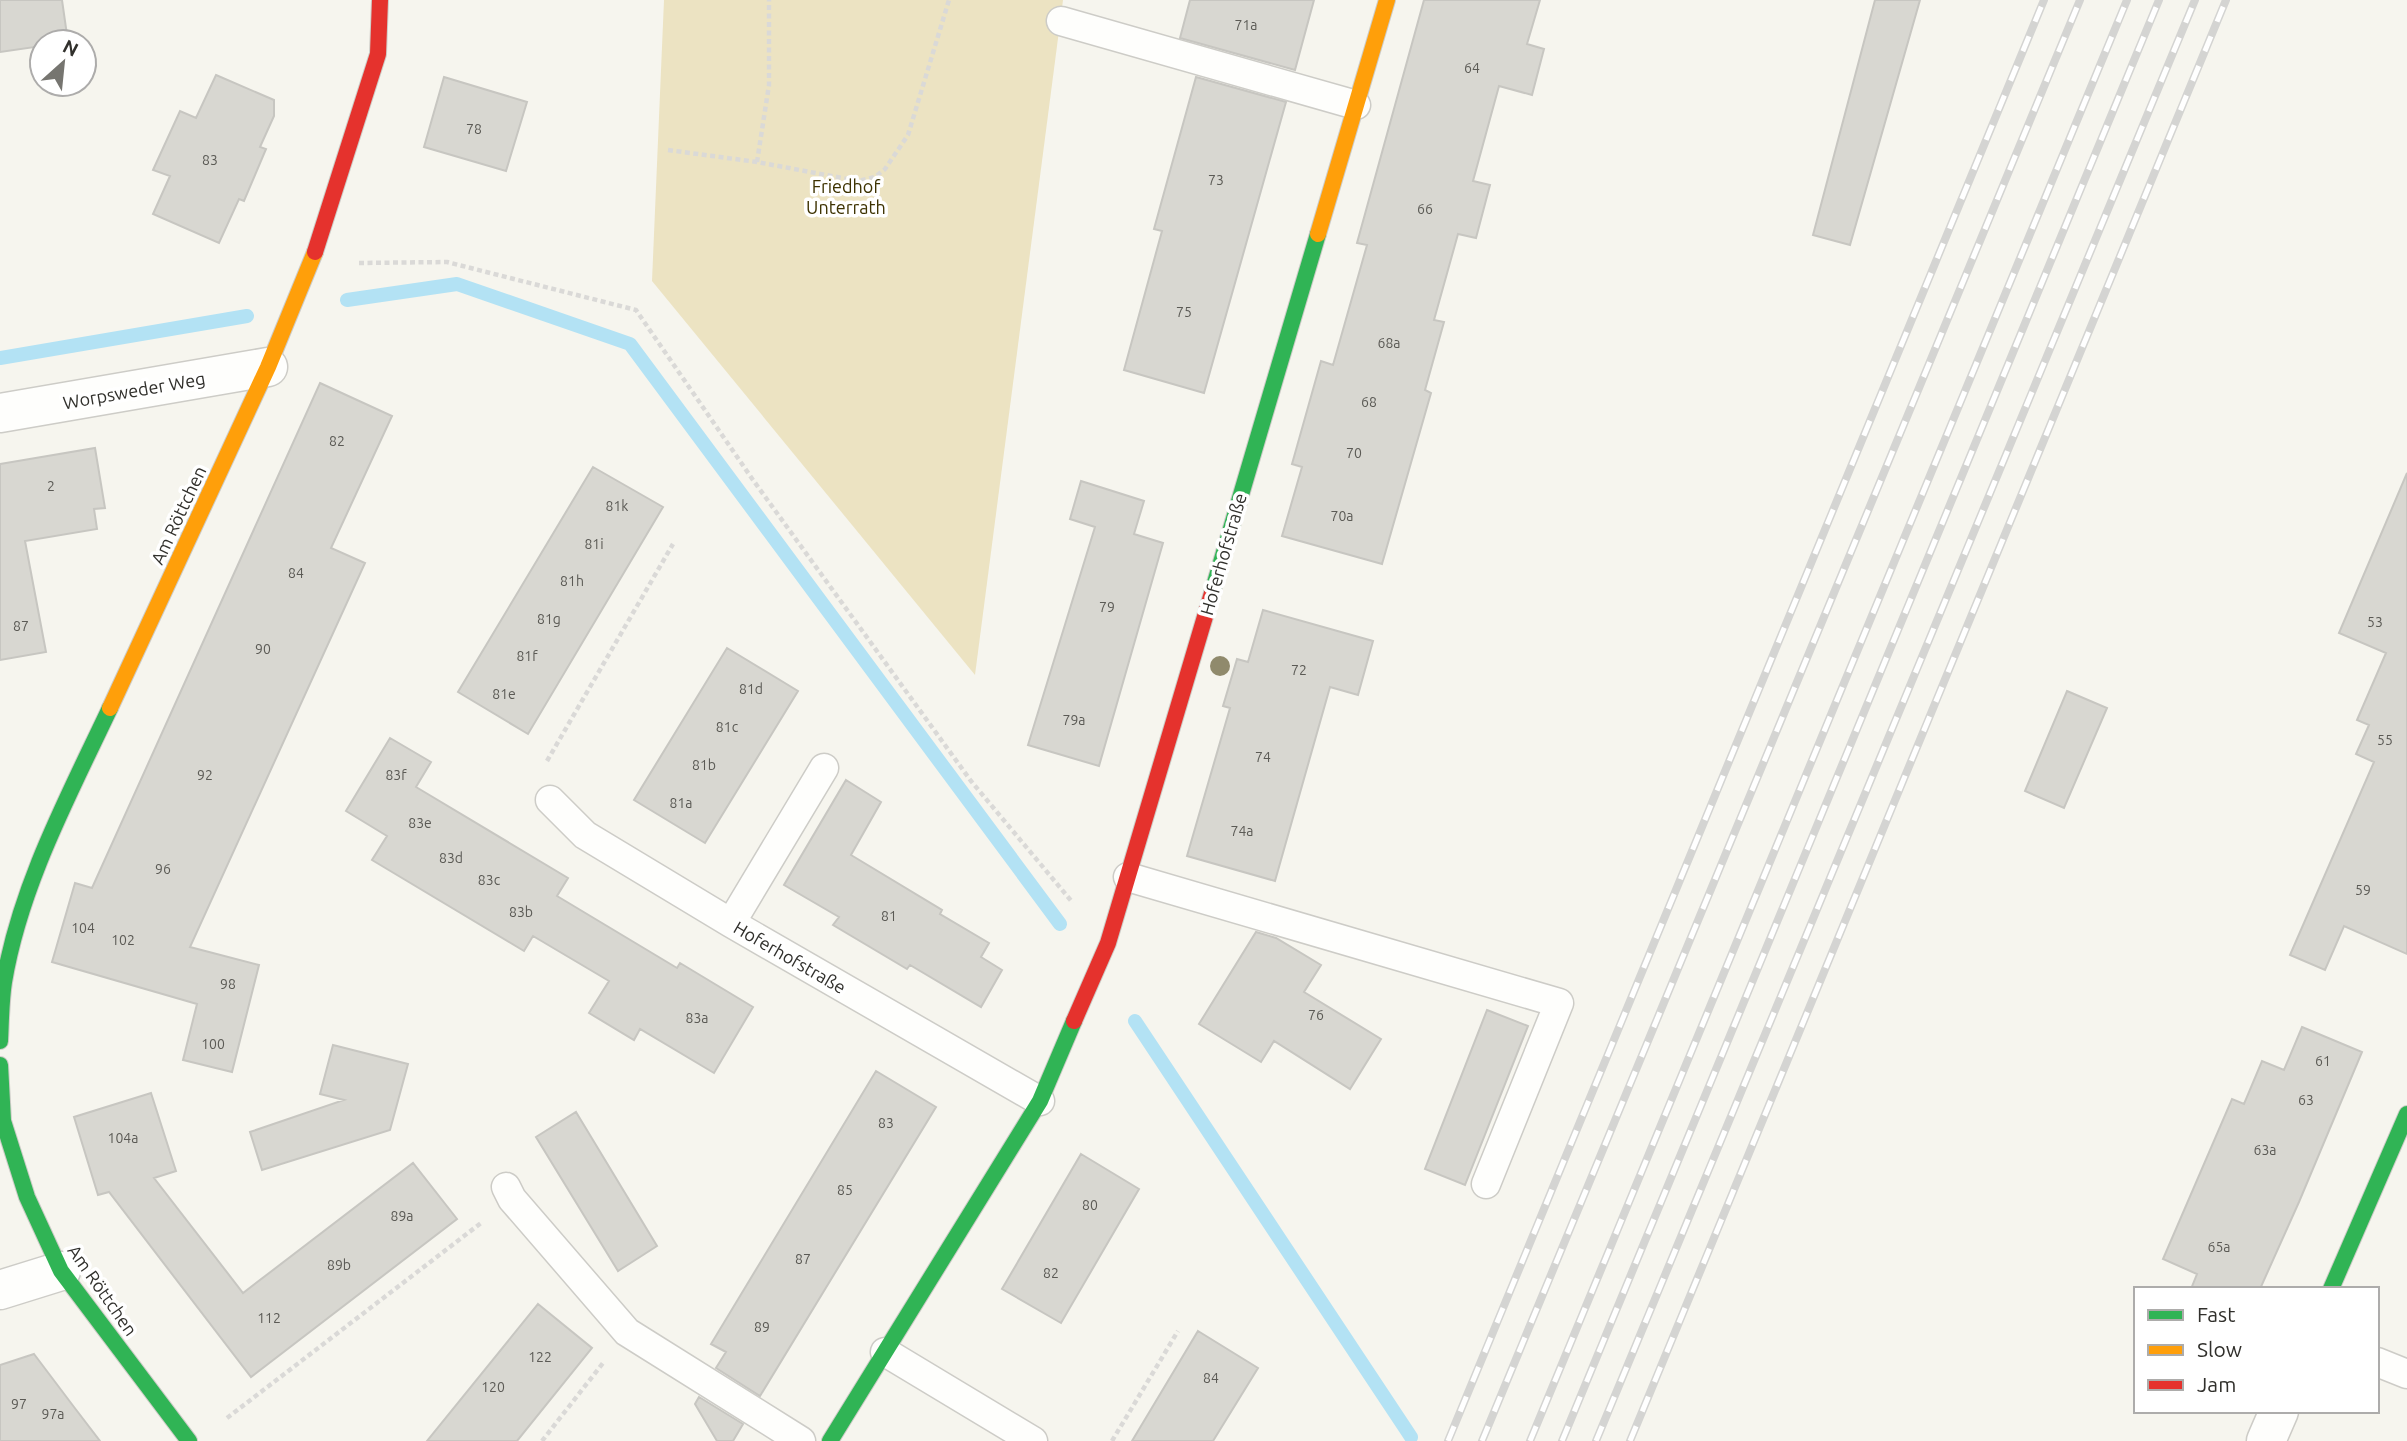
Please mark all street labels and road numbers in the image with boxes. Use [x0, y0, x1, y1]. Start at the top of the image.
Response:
street label: Worpsweder Weg [61, 368, 207, 412]
street label: Am Röttchen [147, 463, 209, 567]
street label: Hoferhofstraße [1196, 491, 1250, 617]
street label: Hoferhofstraße [730, 917, 850, 997]
street label: Am Röttchen [64, 1241, 142, 1339]

